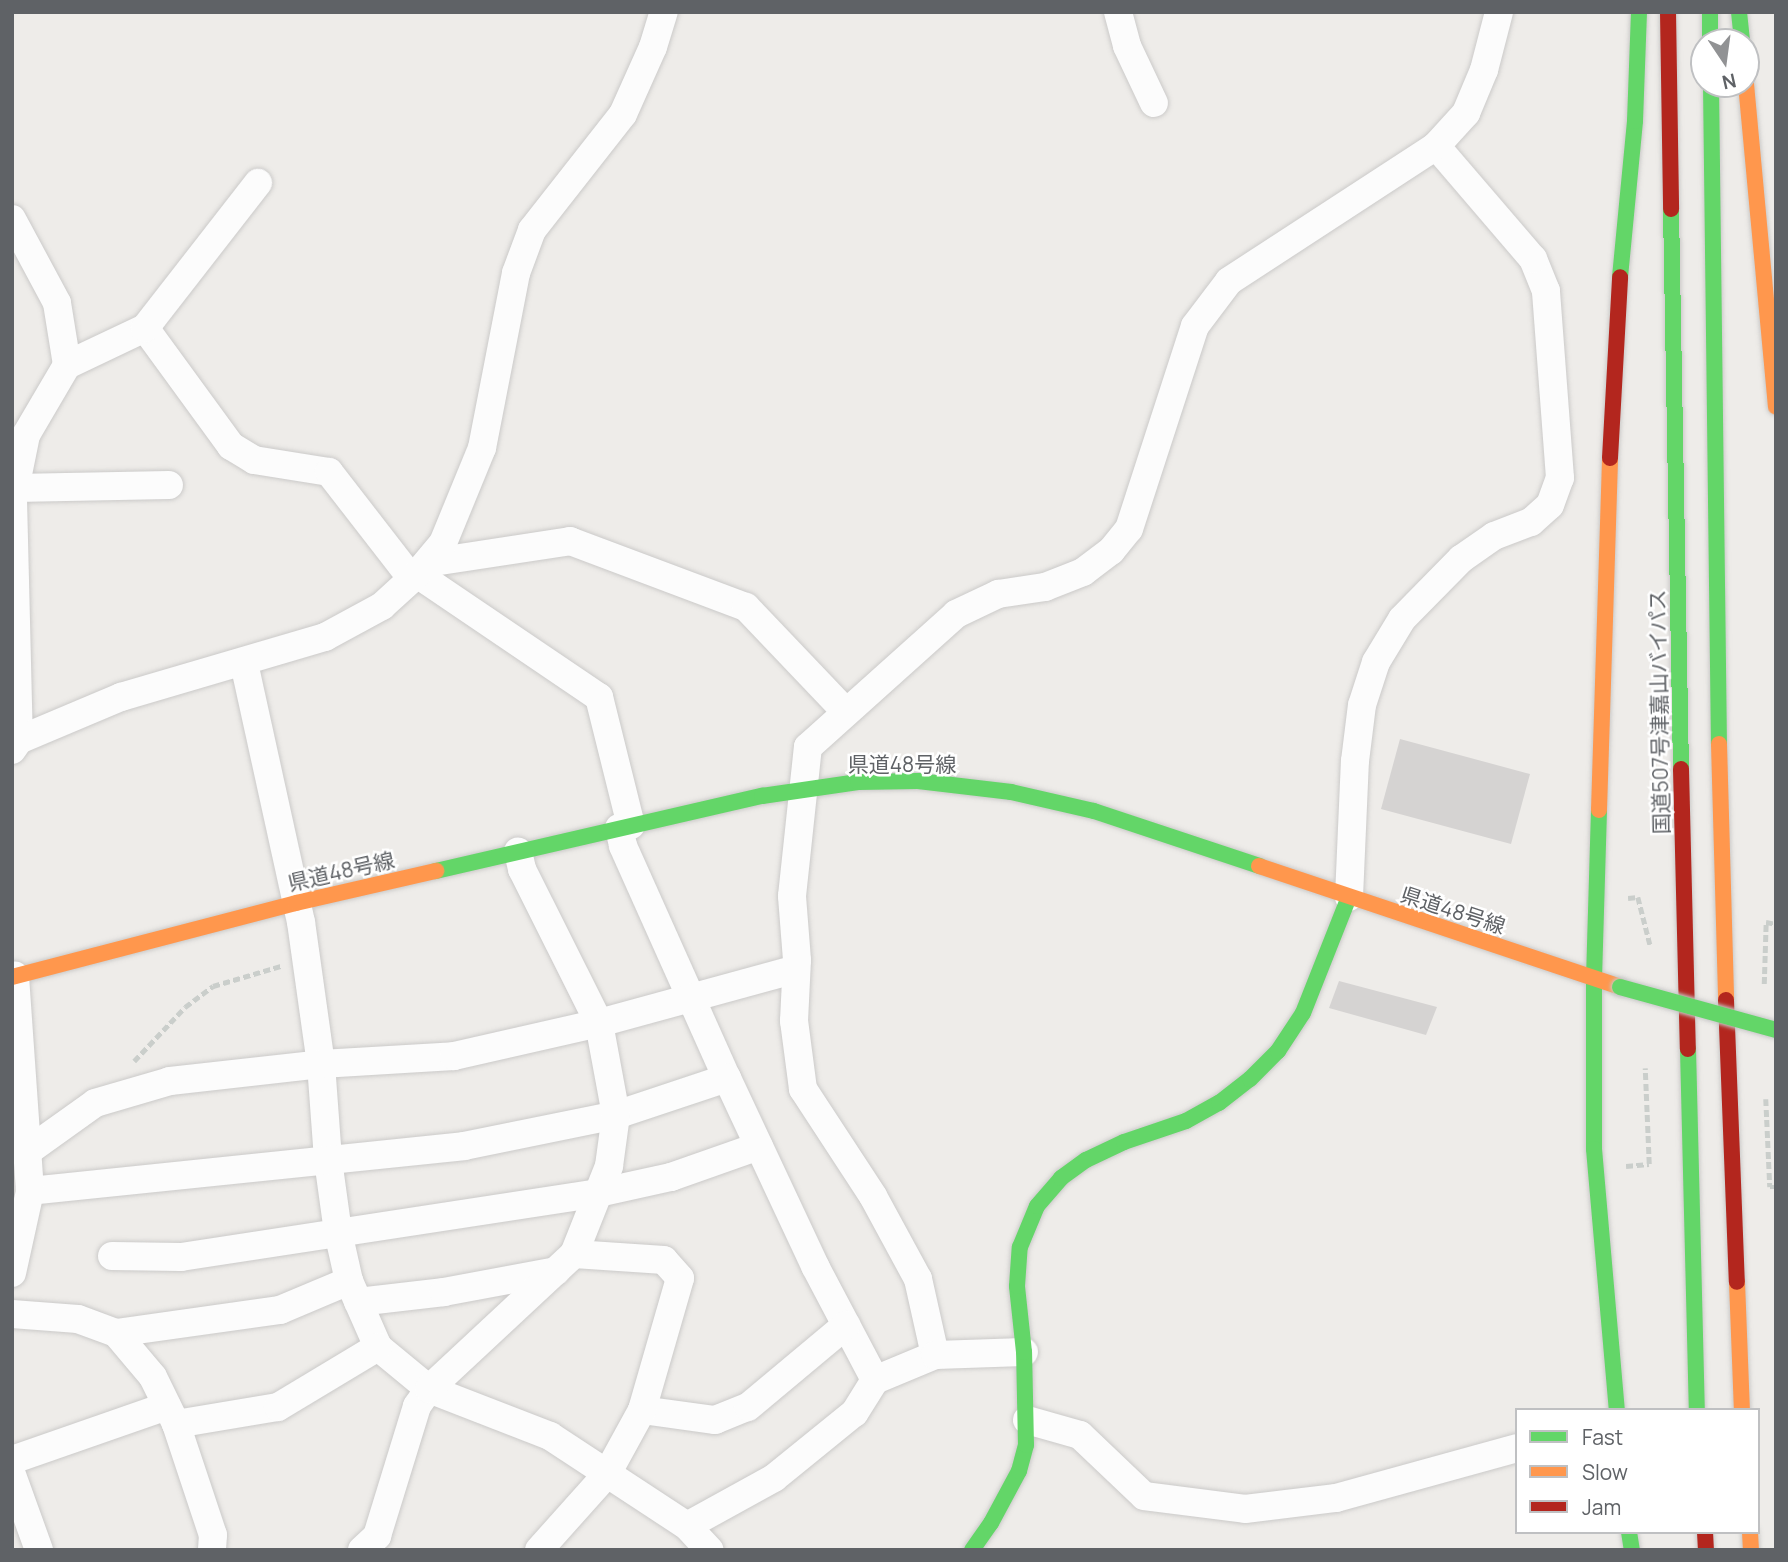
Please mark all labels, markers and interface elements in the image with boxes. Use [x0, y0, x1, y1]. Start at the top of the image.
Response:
north arrow [1690, 28, 1760, 98]
text: N [1720, 67, 1739, 96]
street label: 国道507号津嘉山バイパス [1644, 589, 1674, 835]
street label: 県道48号線 [848, 751, 956, 777]
street label: 県道48号線 [285, 847, 397, 895]
street label: 県道48号線 [1397, 881, 1509, 939]
legend [1515, 1408, 1760, 1534]
text: Fast [1582, 1423, 1623, 1451]
text: Slow [1582, 1458, 1628, 1486]
text: Jam [1582, 1493, 1621, 1521]

